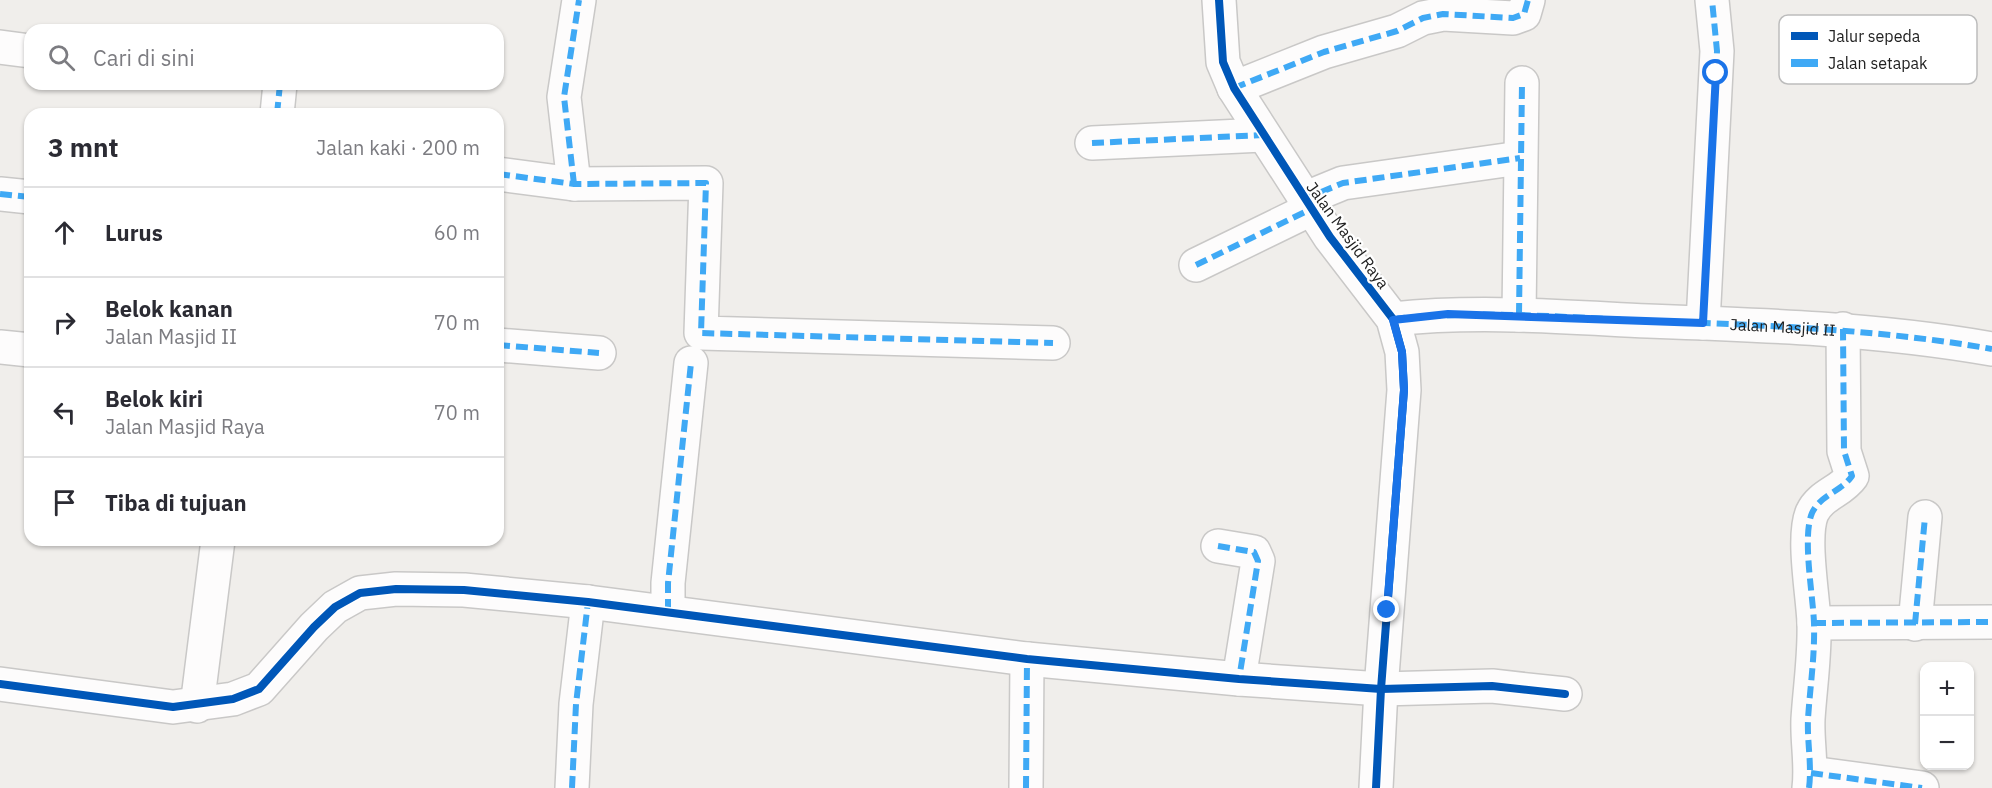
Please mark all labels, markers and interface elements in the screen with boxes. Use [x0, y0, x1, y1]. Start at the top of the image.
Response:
legend [1779, 15, 1977, 84]
search box [24, 24, 504, 90]
text: Jalur sepeda [1828, 26, 1921, 46]
icon: search [45, 41, 78, 74]
text: Cari di sini [93, 43, 195, 72]
text: Jalan setapak [1828, 53, 1928, 73]
route start [1702, 59, 1728, 85]
text: 3 mnt [48, 130, 118, 164]
text: Jalan kaki · 200 m [316, 134, 480, 161]
street label: Jalan Masjid Raya [1302, 177, 1394, 293]
icon: ahead [48, 216, 81, 249]
text: Lurus [105, 218, 163, 247]
text: 60 m [434, 219, 480, 246]
text: Belok kanan [105, 294, 233, 323]
icon: right [48, 306, 81, 339]
text: 70 m [434, 309, 480, 336]
street label: Jalan Masjid II [1729, 314, 1836, 340]
text: Jalan Masjid II [105, 323, 237, 350]
text: Belok kiri [105, 384, 203, 413]
icon: left [48, 396, 81, 429]
text: 70 m [434, 399, 480, 426]
text: Jalan Masjid Raya [105, 413, 265, 440]
icon: arrive [48, 486, 81, 519]
text: Tiba di tujuan [105, 488, 247, 517]
route end [1373, 596, 1399, 622]
map controls [1920, 662, 1974, 770]
button: + [1920, 662, 1974, 716]
button: − [1920, 716, 1974, 770]

